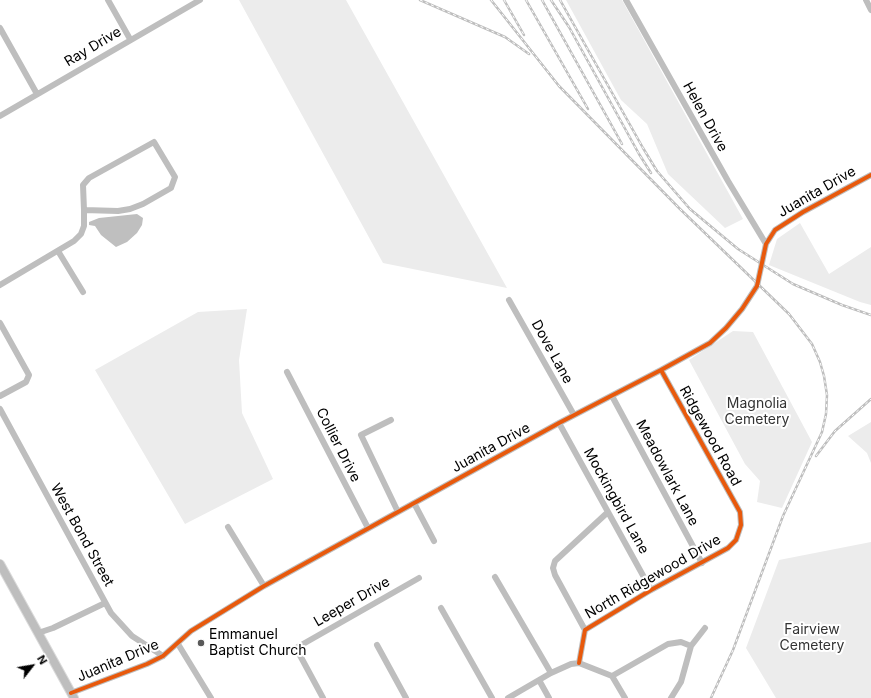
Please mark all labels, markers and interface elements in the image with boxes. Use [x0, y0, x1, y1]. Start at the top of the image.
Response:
street label: Ray Drive [62, 24, 124, 70]
street label: Helen Drive [679, 79, 731, 155]
street label: Juanita Drive [775, 163, 859, 221]
street label: Dove Lane [528, 317, 576, 387]
street label: Ridgewood Road [676, 383, 744, 489]
park label: Magnolia Cemetery [725, 396, 789, 428]
street label: Collier Drive [312, 405, 364, 485]
street label: Meadowlark Lane [632, 417, 702, 529]
street label: Juanita Drive [449, 420, 533, 476]
street label: Mockingbird Lane [580, 445, 652, 557]
street label: West Bond Street [47, 481, 117, 589]
street label: North Ridgewood Drive [582, 531, 724, 623]
street label: Leeper Drive [311, 573, 393, 631]
park label: Fairview Cemetery [780, 622, 844, 654]
place label: Emmanuel Baptist Church [209, 627, 307, 660]
street label: Juanita Drive [75, 636, 161, 686]
marker: Emmanuel Baptist Church [196, 638, 206, 648]
north arrow [12, 646, 52, 686]
text: N [34, 653, 50, 667]

